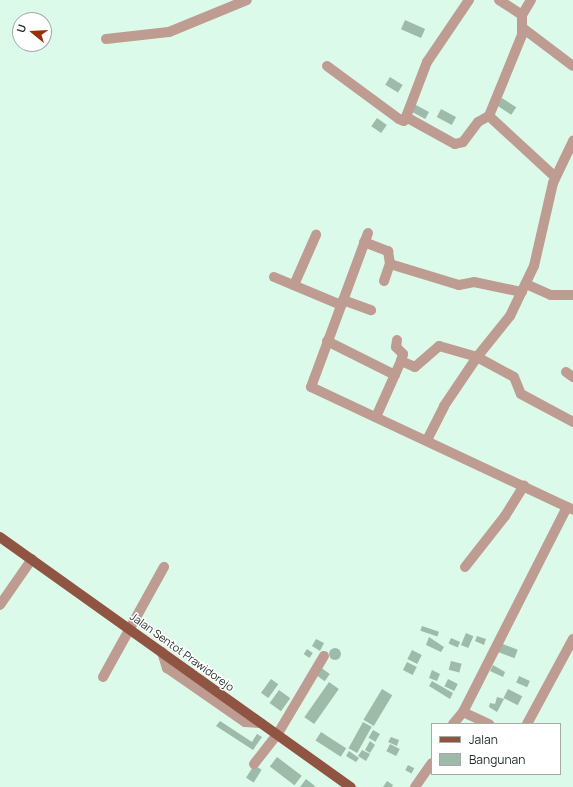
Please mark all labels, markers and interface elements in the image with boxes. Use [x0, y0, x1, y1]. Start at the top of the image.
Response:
north arrow [12, 12, 52, 52]
text: U [13, 22, 29, 35]
street label: Jalan Sentot Prawidorejo [127, 610, 237, 694]
legend [431, 723, 561, 775]
text: Jalan [469, 731, 498, 748]
text: Bangunan [469, 751, 525, 768]

